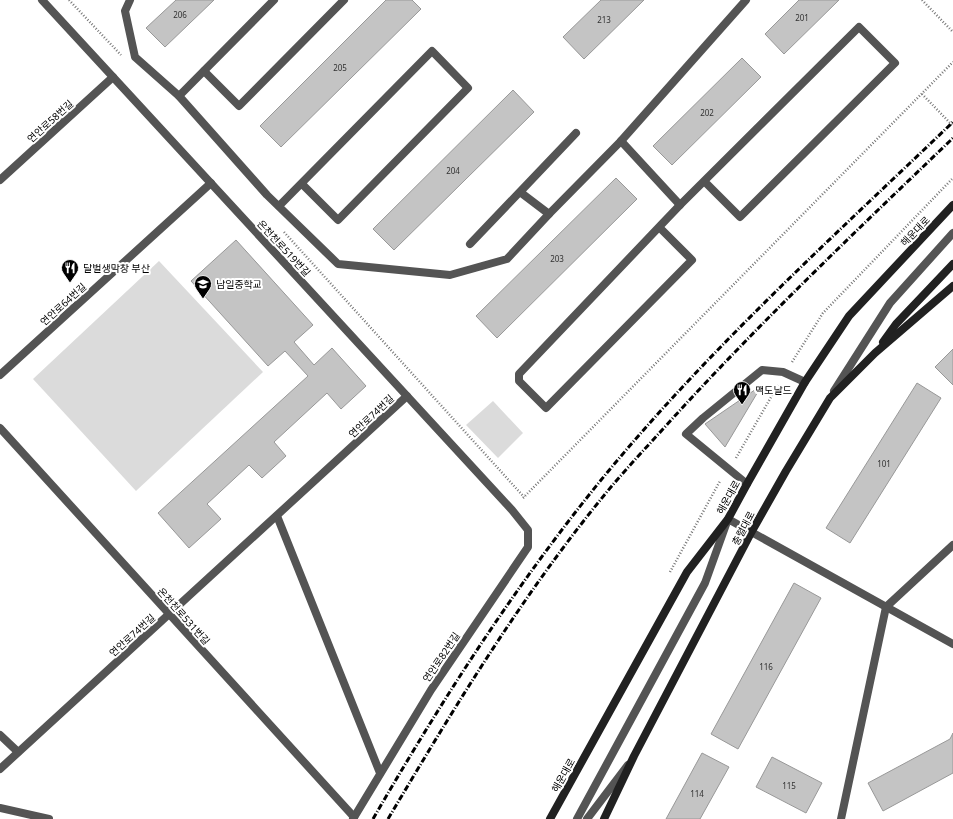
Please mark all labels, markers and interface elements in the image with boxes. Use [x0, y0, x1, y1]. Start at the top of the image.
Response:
house number: 206 [173, 9, 187, 20]
house number: 201 [795, 12, 809, 23]
house number: 213 [597, 14, 611, 25]
house number: 205 [333, 62, 347, 73]
street label: 연안로58번길 [24, 97, 76, 145]
house number: 202 [700, 107, 714, 118]
house number: 204 [446, 165, 460, 176]
street label: 해운대로 [897, 213, 933, 249]
street label: 온천천로519번길 [254, 217, 314, 279]
house number: 203 [550, 253, 564, 264]
restaurant icon: 달벌생막창 부산 [60, 258, 80, 283]
place label: 달벌생막창 부산 [83, 261, 150, 275]
school or university icon: 남일중학교 [193, 274, 213, 299]
place label: 남일중학교 [216, 277, 262, 291]
street label: 연안로64번길 [37, 280, 89, 328]
restaurant icon: 맥도날드 [732, 380, 752, 405]
place label: 맥도날드 [755, 383, 792, 397]
street label: 연안로74번길 [345, 391, 397, 441]
house number: 101 [877, 458, 891, 469]
street label: 해운대로 [713, 478, 743, 516]
street label: 충렬대로 [728, 508, 758, 548]
street label: 온천천로531번길 [155, 584, 213, 648]
street label: 연안로74번길 [106, 611, 158, 659]
street label: 연안로82번길 [419, 629, 463, 685]
house number: 116 [759, 661, 773, 672]
street label: 해운대로 [548, 756, 578, 794]
house number: 115 [782, 780, 796, 791]
house number: 114 [690, 788, 704, 799]

